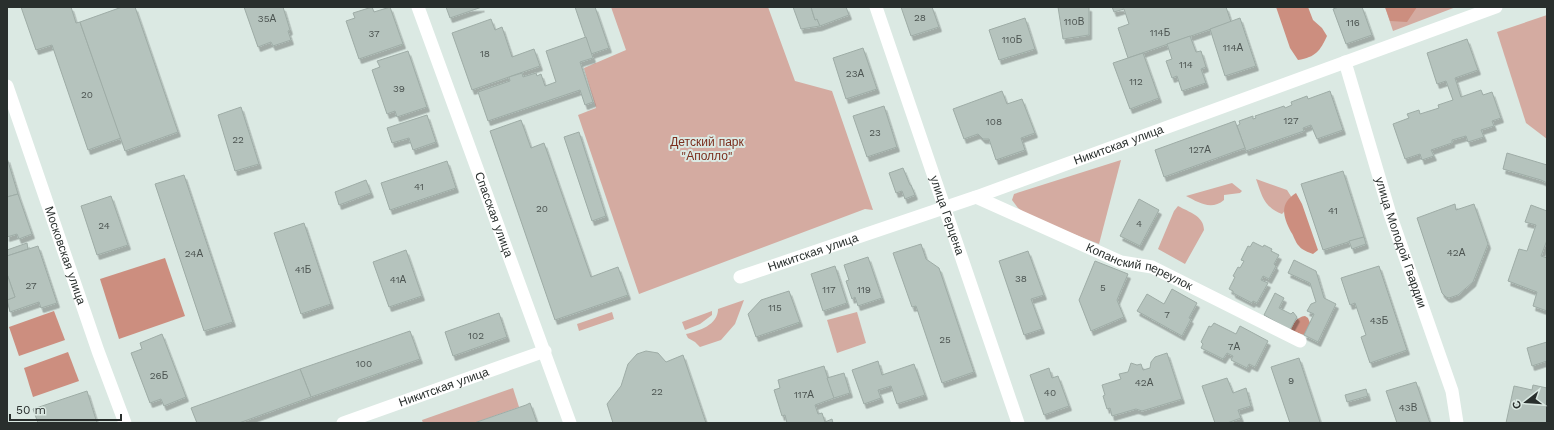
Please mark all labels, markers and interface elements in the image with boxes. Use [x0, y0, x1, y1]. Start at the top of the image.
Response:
house number: 28 [914, 12, 926, 23]
house number: 35А [258, 13, 276, 24]
house number: 110В [1064, 16, 1085, 27]
house number: 116 [1346, 17, 1360, 28]
house number: 114Б [1150, 27, 1171, 38]
house number: 37 [368, 28, 380, 39]
house number: 110Б [1002, 34, 1023, 45]
house number: 114А [1223, 42, 1244, 53]
house number: 18 [480, 48, 490, 59]
house number: 114 [1179, 59, 1193, 70]
house number: 23А [846, 68, 864, 79]
house number: 112 [1129, 76, 1143, 87]
house number: 39 [393, 83, 405, 94]
house number: 20 [81, 89, 93, 100]
house number: 127 [1283, 115, 1299, 126]
house number: 108 [986, 116, 1002, 127]
street label: Никитская улица [1072, 122, 1166, 168]
house number: 23 [869, 127, 881, 138]
house number: 22 [232, 134, 244, 145]
park label: Детский парк "Аполло" [670, 135, 745, 163]
house number: 127А [1189, 144, 1211, 155]
street label: Спасская улица [472, 170, 516, 259]
street label: улица Герцена [927, 174, 967, 257]
street label: улица Молодой Гвардии [1372, 175, 1429, 310]
house number: 41 [414, 181, 424, 192]
house number: 20 [536, 203, 548, 214]
street label: Московская улица [42, 204, 89, 307]
house number: 41 [1328, 205, 1338, 216]
house number: 4 [1136, 218, 1142, 229]
house number: 24 [98, 220, 110, 231]
street label: Никитская улица [766, 230, 860, 274]
street label: Копанский переулок [1084, 240, 1196, 293]
house number: 42А [1447, 247, 1466, 258]
house number: 24А [185, 248, 203, 259]
house number: 41Б [295, 264, 312, 275]
house number: 38 [1015, 273, 1027, 284]
house number: 41А [390, 274, 407, 285]
house number: 27 [25, 280, 37, 291]
house number: 5 [1100, 282, 1106, 293]
house number: 117 [822, 284, 836, 295]
house number: 119 [857, 284, 871, 295]
house number: 115 [768, 302, 782, 313]
house number: 7 [1164, 309, 1170, 320]
house number: 43Б [1370, 315, 1389, 326]
house number: 102 [468, 330, 484, 341]
house number: 25 [939, 334, 951, 345]
house number: 7А [1228, 341, 1240, 352]
house number: 100 [356, 358, 372, 369]
street label: Никитская улица [397, 365, 491, 410]
house number: 26Б [150, 370, 169, 381]
house number: 9 [1288, 375, 1294, 386]
house number: 42А [1135, 377, 1154, 388]
north arrow [1506, 382, 1546, 422]
house number: 22 [651, 386, 663, 397]
house number: 40 [1044, 387, 1056, 398]
house number: 117А [794, 389, 814, 400]
scale bar [10, 396, 121, 422]
text: С [1510, 399, 1524, 410]
house number: 43В [1399, 402, 1418, 413]
text: 50 m [16, 403, 46, 417]

